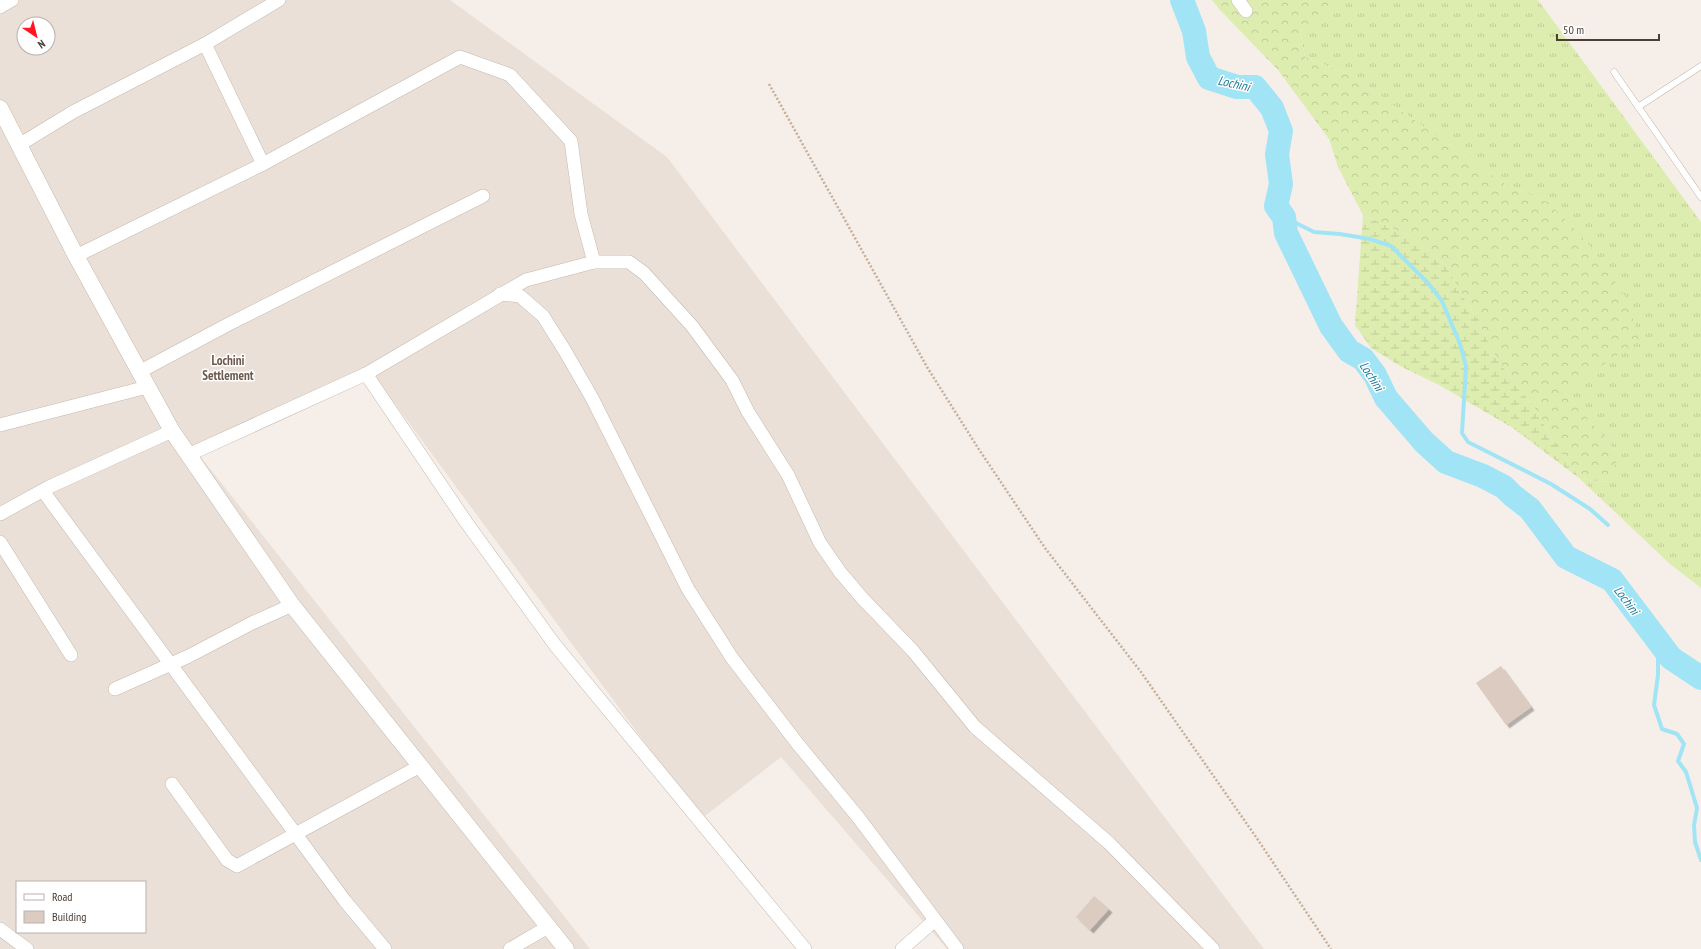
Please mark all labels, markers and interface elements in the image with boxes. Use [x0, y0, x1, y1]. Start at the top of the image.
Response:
north arrow [16, 16, 56, 56]
scale bar [1557, 16, 1659, 42]
text: 50 m [1563, 22, 1584, 37]
text: N [35, 37, 48, 52]
water label: Lochini [1216, 72, 1254, 96]
district label: Lochini Settlement [202, 352, 254, 384]
water label: Lochini [1356, 358, 1389, 396]
water label: Lochini [1610, 582, 1644, 620]
legend [16, 881, 146, 933]
text: Road [52, 889, 72, 904]
text: Building [52, 909, 87, 924]

